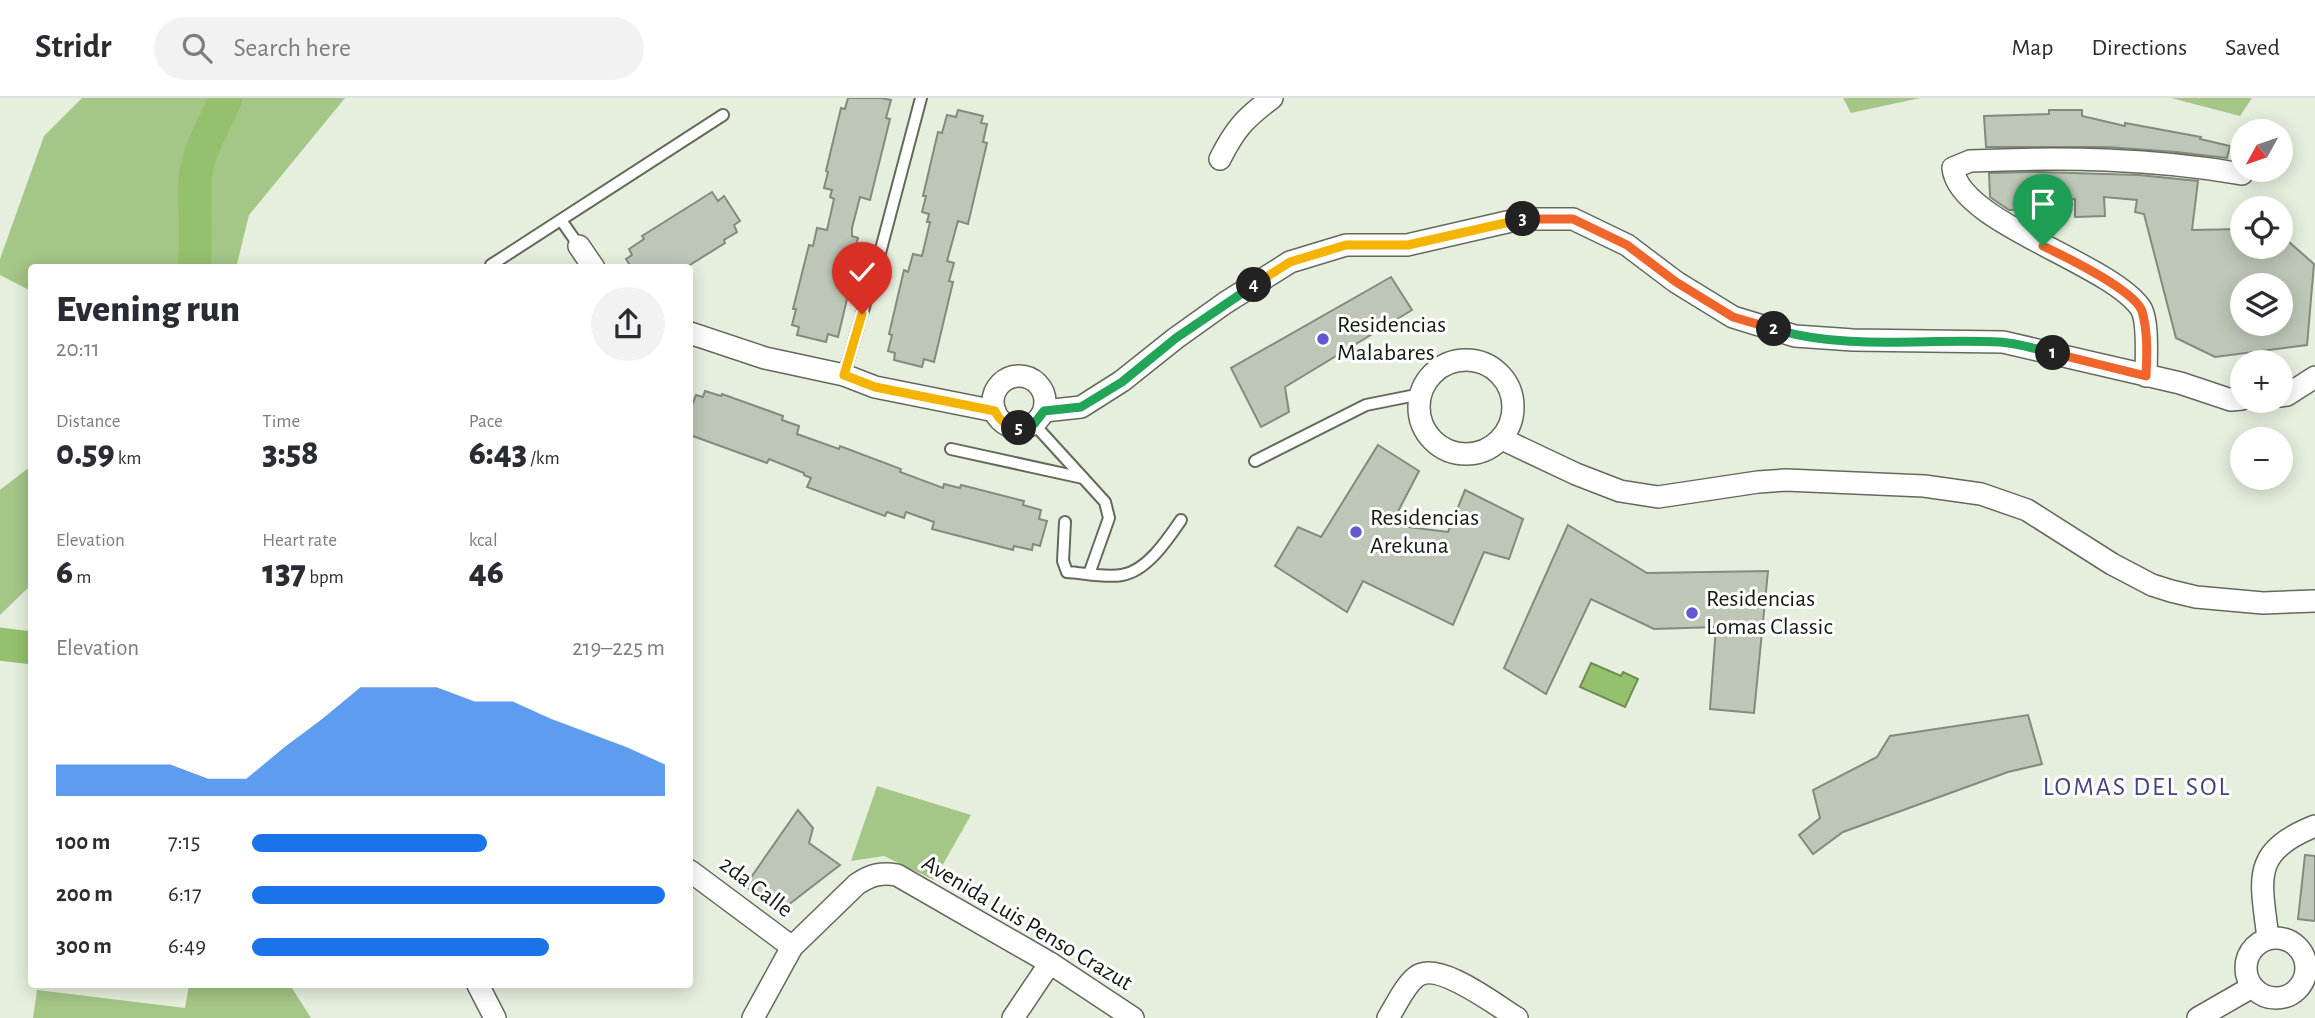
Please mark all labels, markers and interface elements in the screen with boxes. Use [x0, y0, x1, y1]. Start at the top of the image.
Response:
search box [154, 17, 644, 80]
icon: search [178, 29, 216, 67]
text: Stridr [35, 31, 112, 64]
text: Search here [234, 35, 351, 61]
text: Map [2011, 36, 2053, 60]
text: Directions [2091, 36, 2187, 60]
text: Saved [2225, 36, 2280, 60]
north arrow [2230, 119, 2292, 182]
map controls [2230, 119, 2293, 490]
pin [2013, 174, 2073, 246]
icon: arrive [2024, 185, 2062, 223]
button: locate [2230, 196, 2293, 259]
pin: 3 [1506, 202, 1540, 236]
text: 3 [1518, 209, 1527, 228]
pin [832, 242, 892, 314]
icon: check [843, 253, 881, 291]
pin: 4 [1236, 268, 1272, 302]
button: layers [2230, 273, 2293, 336]
text: 4 [1249, 275, 1258, 294]
button: share [591, 287, 665, 361]
text: Evening run [56, 291, 240, 329]
pin: 2 [1756, 312, 1792, 346]
place label: Residencias Malabares [1337, 313, 1446, 365]
text: 2 [1769, 319, 1778, 338]
marker: Residencias Malabares [1315, 331, 1331, 347]
pin: 1 [2036, 336, 2070, 370]
text: 20:11 [56, 338, 100, 361]
text: 1 [2049, 343, 2056, 362]
button: + [2230, 350, 2293, 413]
pin: 5 [1002, 410, 1036, 446]
text: Distance [56, 412, 120, 431]
text: Time [262, 412, 300, 431]
text: Pace [469, 412, 503, 431]
text: 5 [1014, 418, 1023, 437]
button: − [2230, 427, 2293, 490]
text: 0.59 [56, 436, 115, 471]
text: 3:58 [262, 436, 319, 471]
text: 6:43 [469, 436, 527, 471]
text: km [115, 449, 142, 468]
text: /km [527, 449, 560, 468]
place label: Residencias Arekuna [1370, 506, 1479, 558]
marker: Residencias Arekuna [1348, 524, 1364, 540]
text: Elevation [56, 531, 125, 550]
text: Heart rate [262, 531, 337, 550]
text: kcal [469, 531, 498, 550]
text: 6 [56, 555, 73, 590]
text: 137 [262, 555, 306, 590]
text: 46 [469, 555, 504, 590]
text: m [73, 568, 91, 587]
text: bpm [306, 568, 344, 587]
place label: Residencias Lomas Classic [1706, 587, 1833, 639]
marker: Residencias Lomas Classic [1684, 605, 1700, 621]
text: Elevation [56, 637, 139, 660]
text: 219–225 m [572, 637, 665, 660]
district label: LOMAS DEL SOL [2043, 774, 2231, 800]
text: 100 m [56, 831, 110, 854]
text: 7:15 [168, 831, 200, 854]
street label: Avenida Luis Penso Crazut [918, 851, 1137, 995]
street label: 2da Calle [715, 852, 797, 922]
text: 200 m [56, 883, 113, 906]
text: 6:17 [168, 883, 202, 906]
text: 300 m [56, 935, 112, 958]
text: 6:49 [168, 935, 206, 958]

